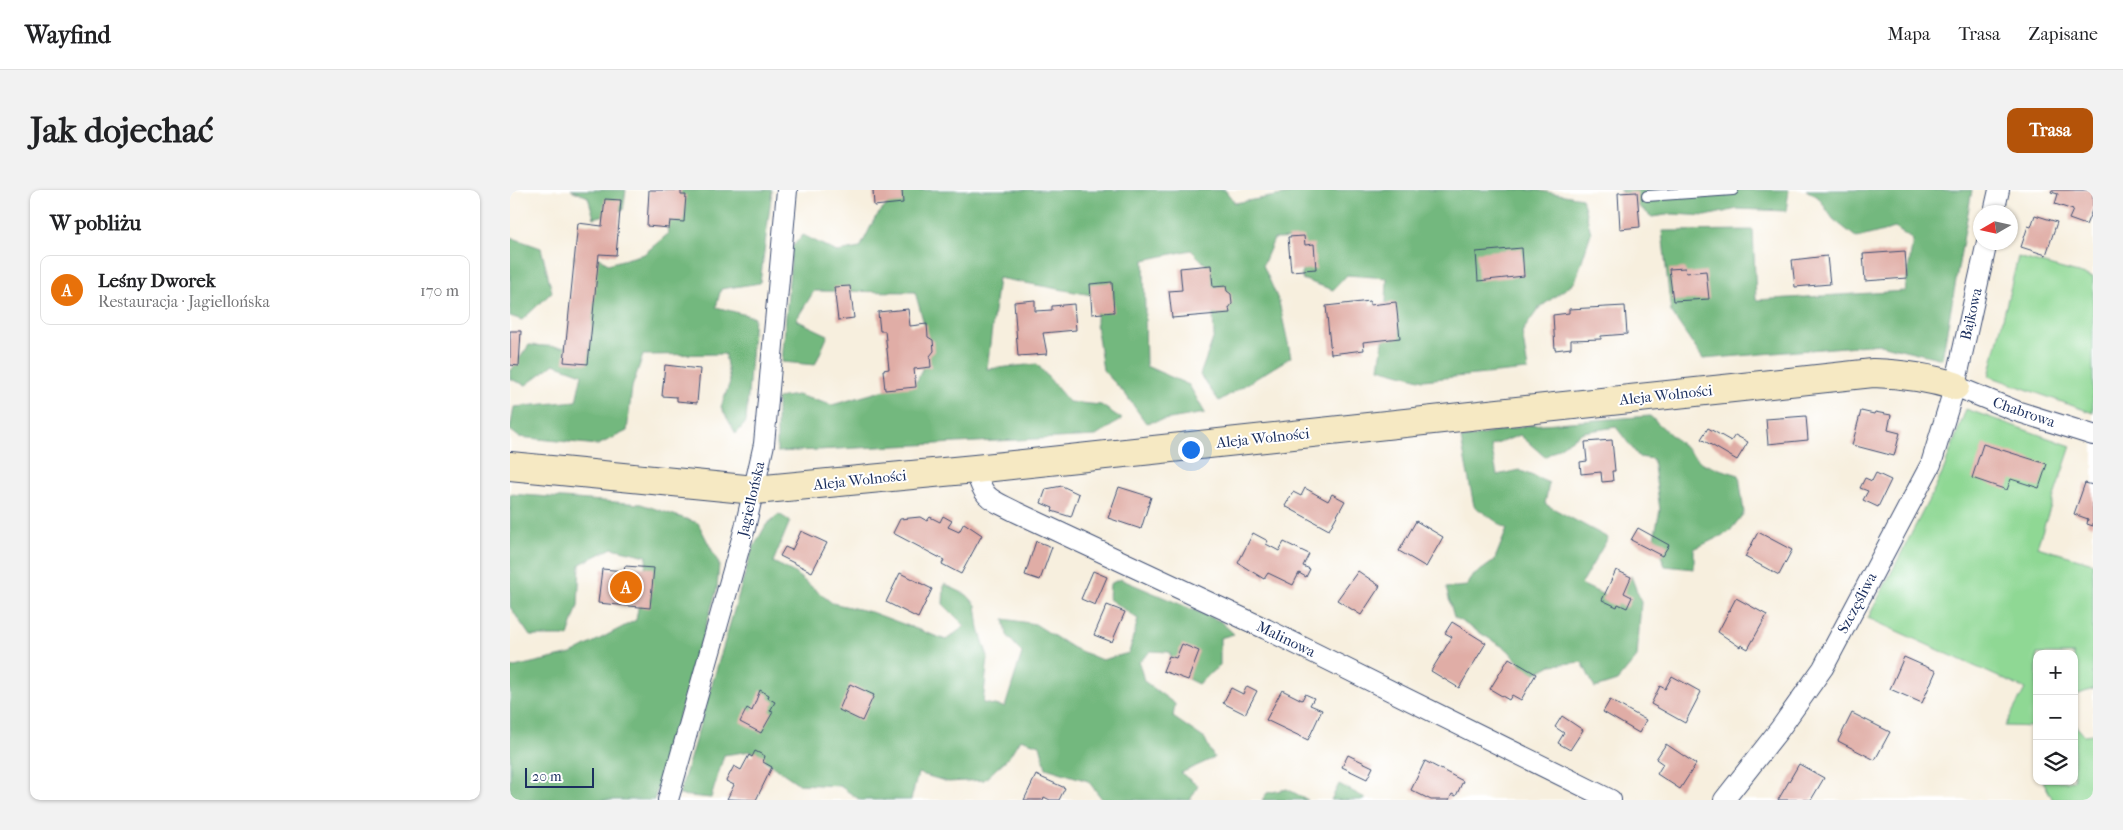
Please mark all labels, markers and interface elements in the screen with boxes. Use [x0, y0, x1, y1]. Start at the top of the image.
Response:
text: Wayfind [25, 21, 111, 49]
text: Mapa [1888, 24, 1930, 45]
text: Trasa [1958, 24, 2000, 45]
text: Zapisane [2028, 24, 2098, 45]
button: Trasa [2007, 108, 2093, 153]
text: Jak dojechać [30, 110, 214, 151]
north arrow [1973, 205, 2018, 250]
text: W pobliżu [50, 211, 141, 235]
text: Leśny Dworek [98, 270, 215, 292]
text: A [62, 281, 72, 300]
text: 170 m [420, 281, 459, 300]
street label: Bajkowa [1956, 285, 1986, 342]
text: Restauracja · Jagiellońska [98, 292, 270, 311]
street label: Aleja Wolności [1618, 381, 1714, 409]
street label: Chabrowa [1990, 393, 2059, 431]
street label: Aleja Wolności [1215, 424, 1311, 452]
your location [1178, 437, 1204, 463]
street label: Jagiellońska [733, 459, 769, 539]
street label: Aleja Wolności [812, 466, 908, 494]
pin: A [610, 568, 642, 606]
street label: Szczęśliwa [1833, 568, 1881, 637]
street label: Malinowa [1254, 617, 1319, 661]
map controls [2033, 650, 2078, 785]
button: + [2033, 650, 2078, 695]
button: − [2033, 695, 2078, 740]
button: layers [2033, 740, 2078, 785]
scale bar [525, 765, 594, 788]
text: 20 m [532, 768, 562, 785]

